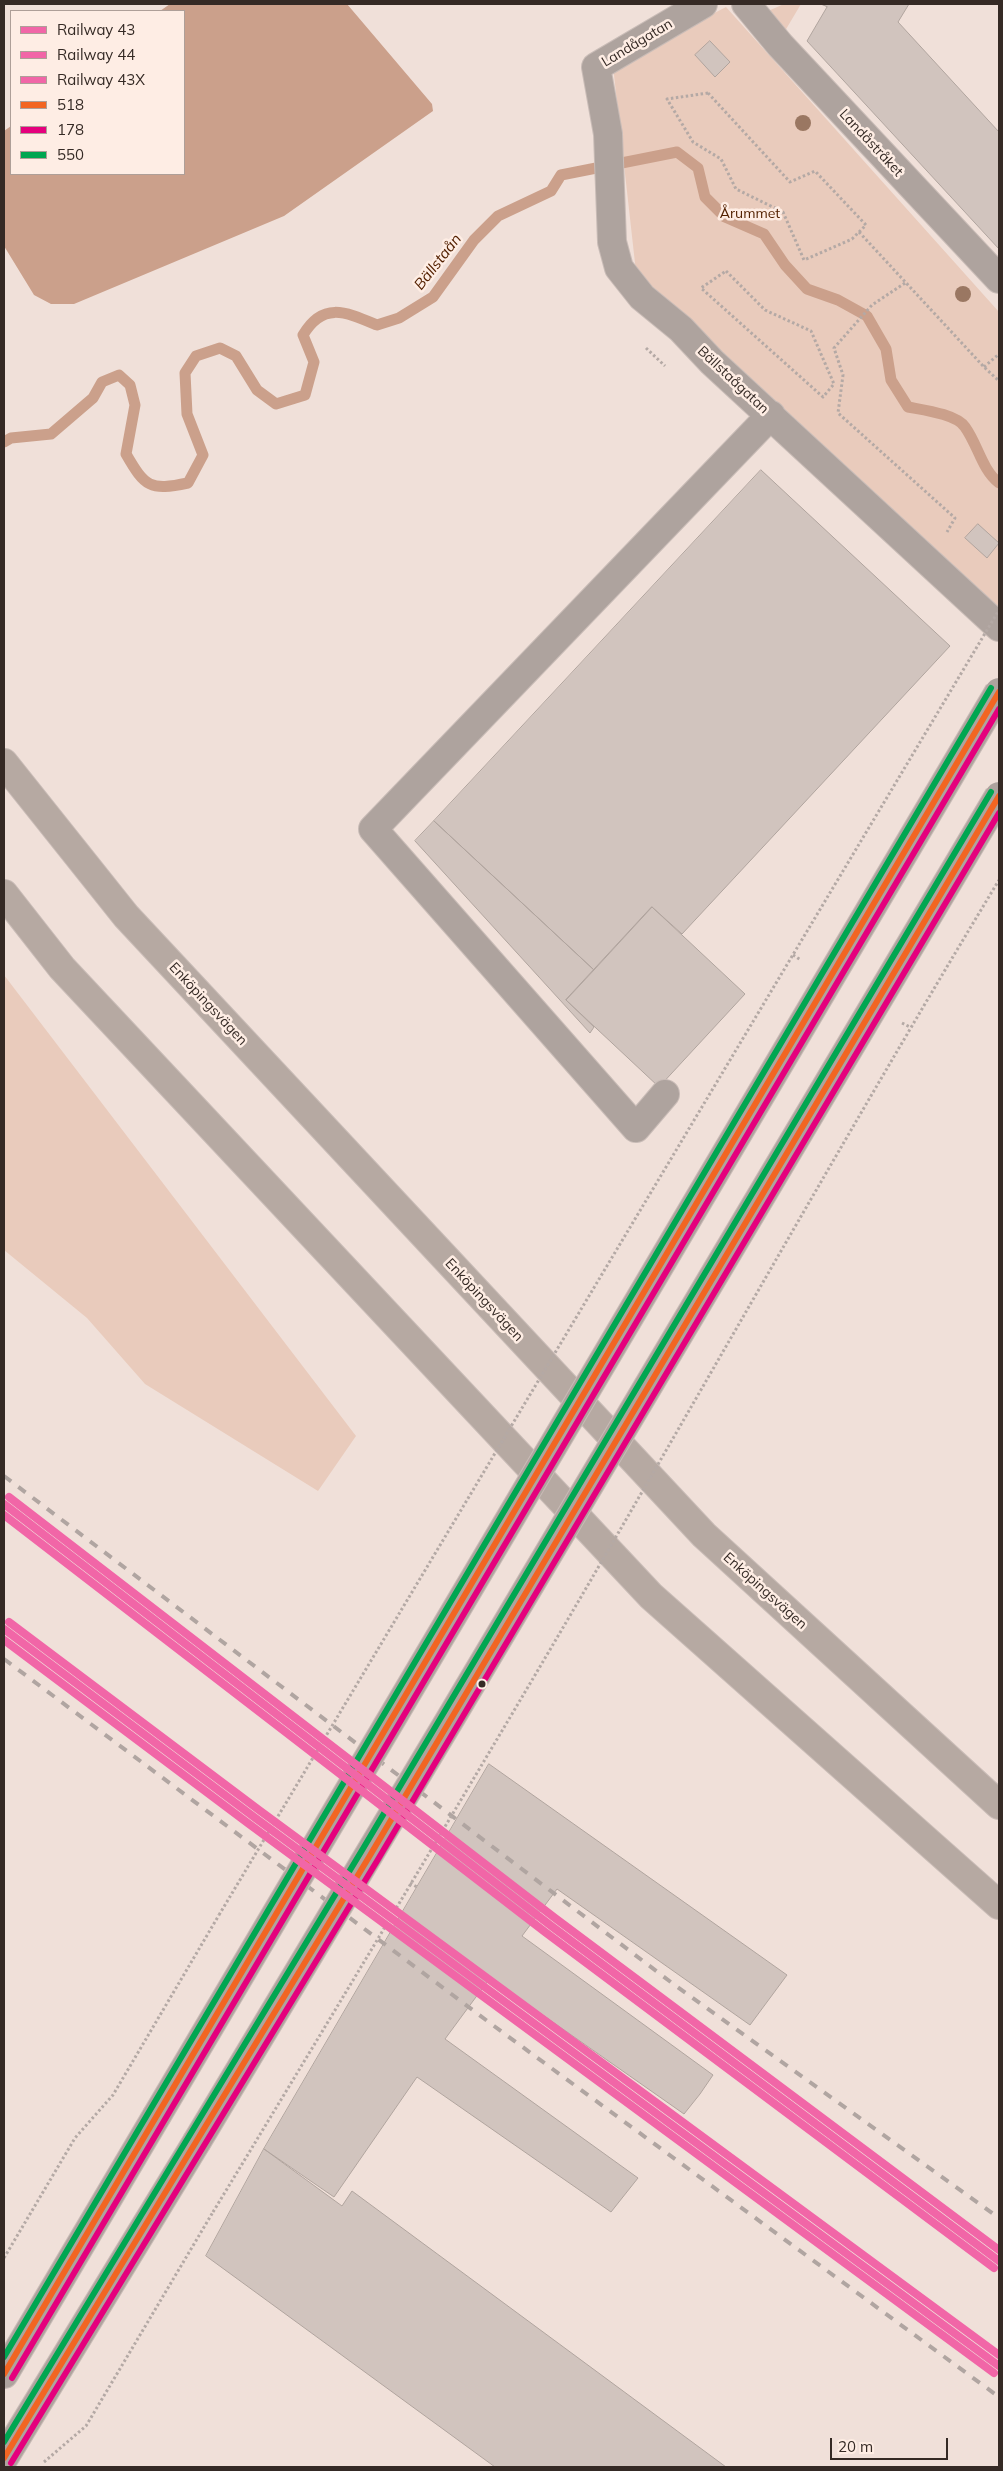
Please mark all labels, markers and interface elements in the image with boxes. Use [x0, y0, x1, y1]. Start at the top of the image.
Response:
legend [10, 10, 185, 175]
street label: Landågatan [599, 15, 675, 71]
text: Railway 43 [57, 20, 135, 39]
text: Railway 44 [57, 45, 135, 64]
text: Railway 43X [57, 70, 145, 89]
text: 518 [57, 95, 84, 114]
street label: Landåstråket [836, 106, 906, 180]
text: 178 [57, 120, 84, 139]
text: 550 [57, 145, 84, 164]
park label: Årummet [720, 206, 780, 222]
water label: Bällstaån [411, 231, 465, 293]
street label: Bällstaågatan [694, 343, 772, 417]
street label: Enköpingsvägen [165, 959, 251, 1049]
street label: Enköpingsvägen [441, 1255, 527, 1345]
street label: Enköpingsvägen [720, 1549, 810, 1633]
unlabelled marker [477, 1679, 487, 1689]
scale bar [833, 2428, 950, 2460]
text: 20 m [838, 2437, 873, 2456]

